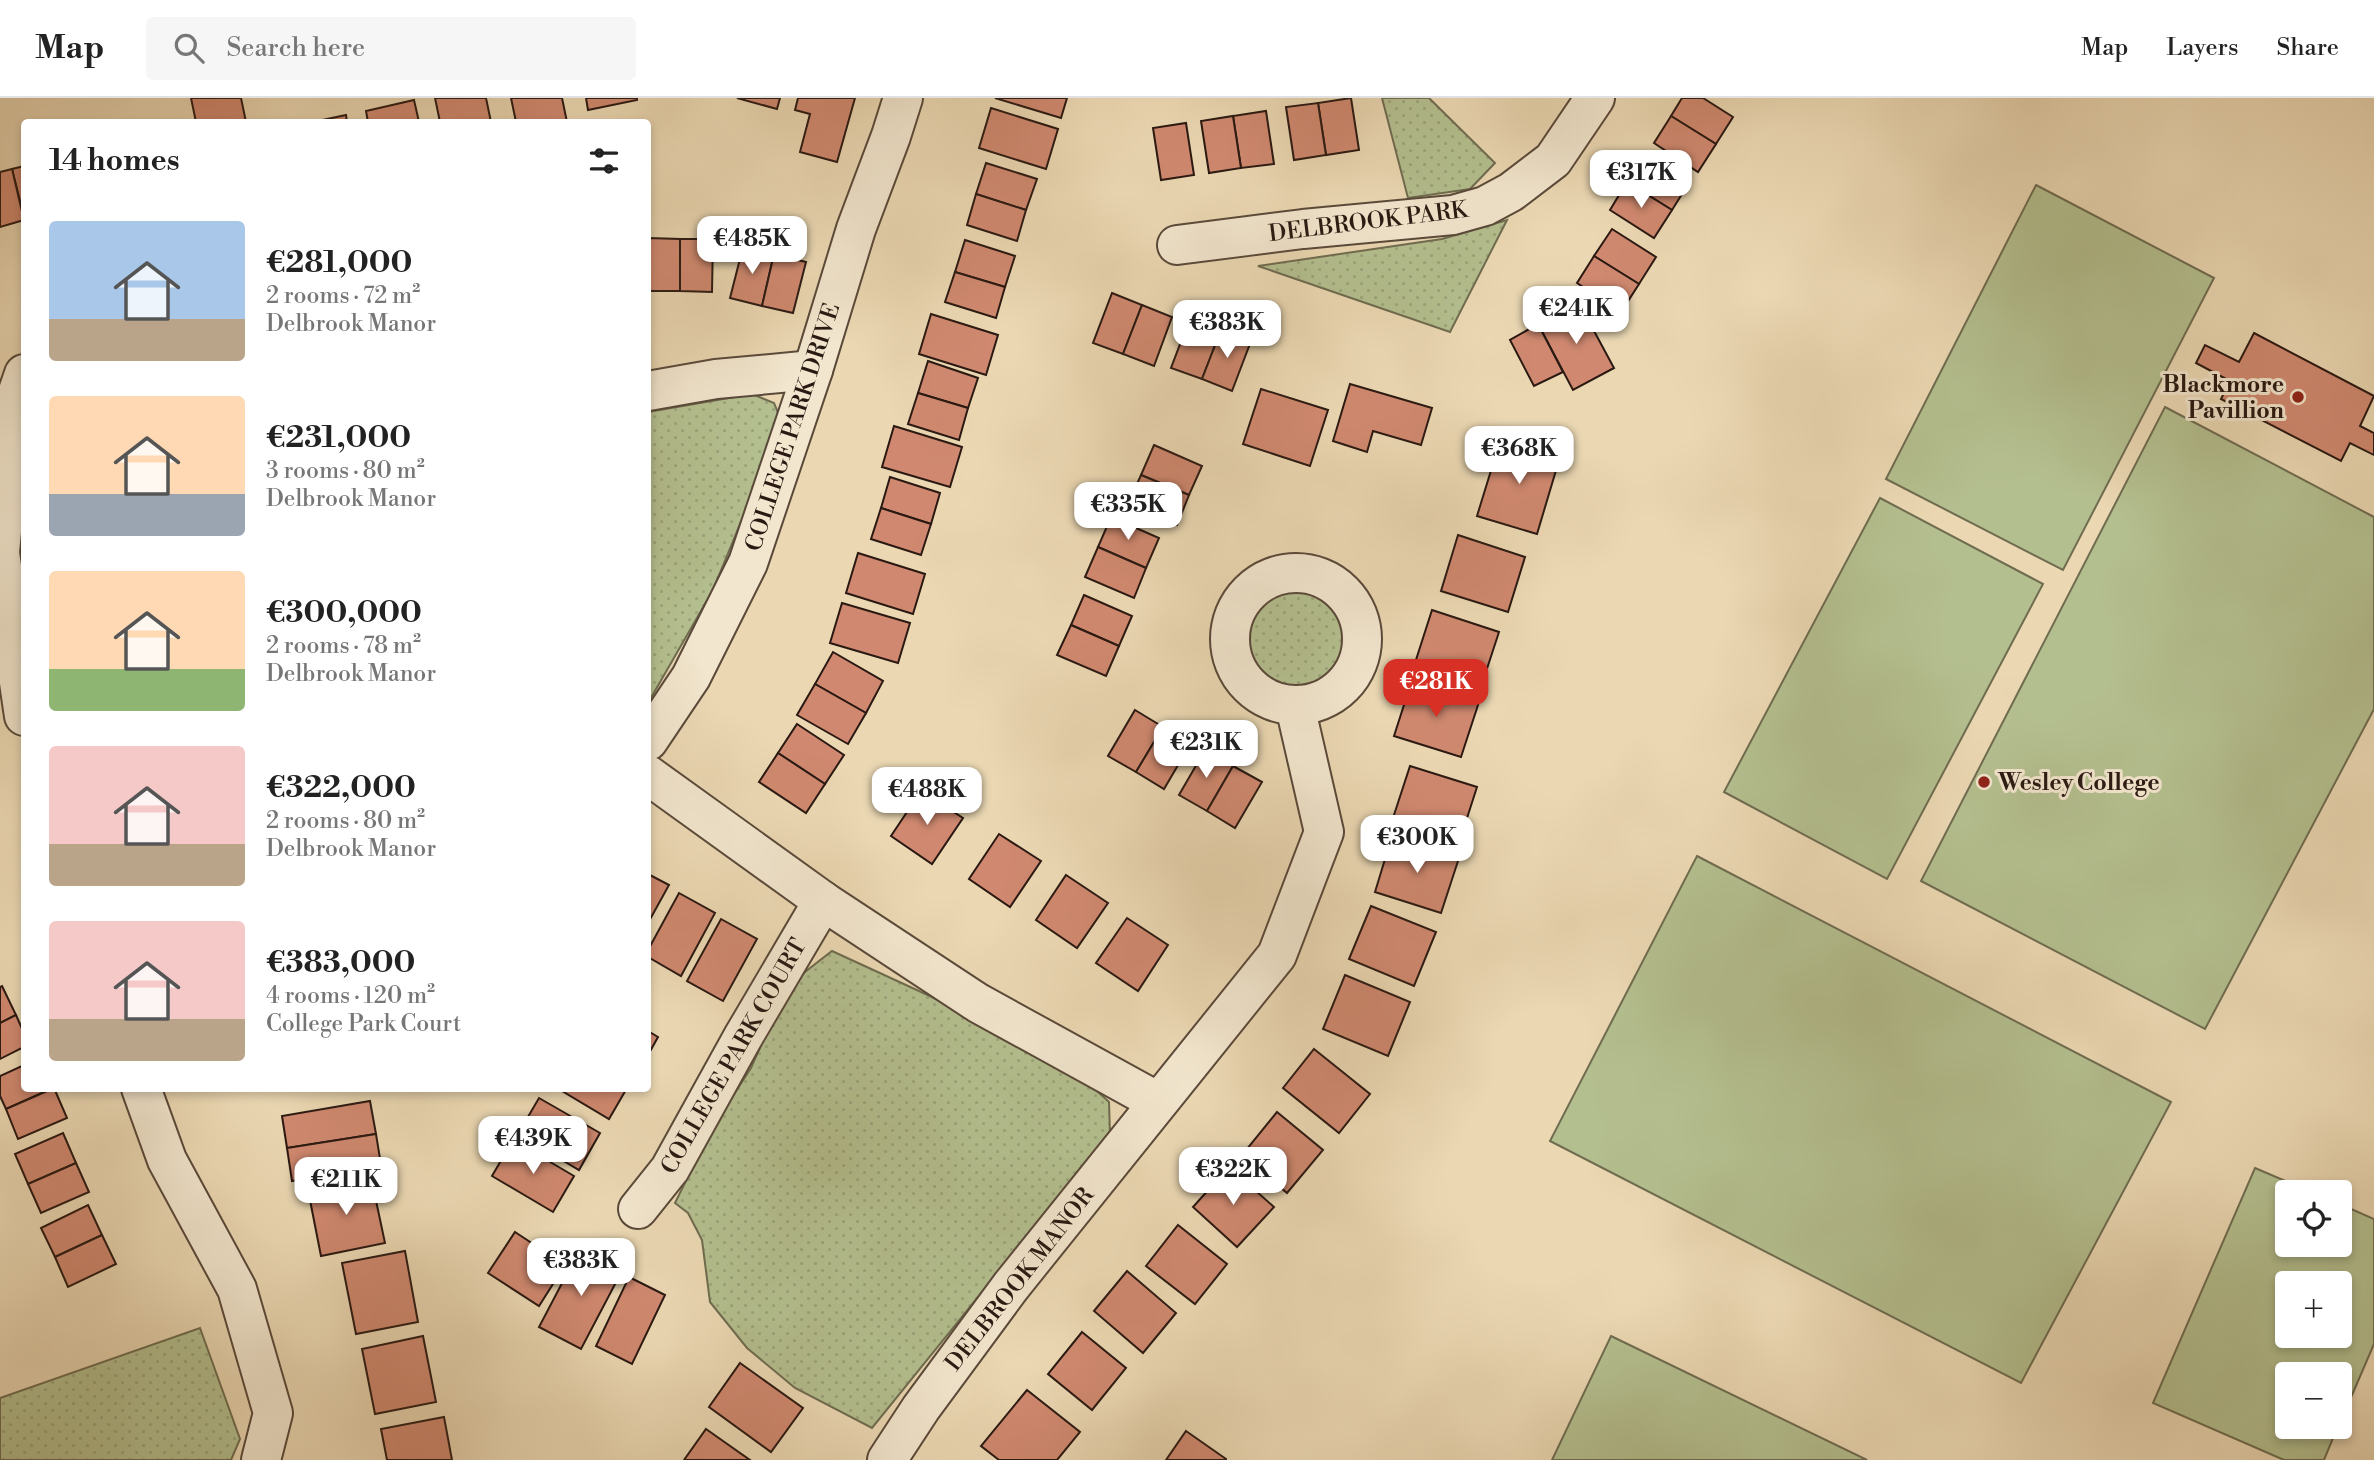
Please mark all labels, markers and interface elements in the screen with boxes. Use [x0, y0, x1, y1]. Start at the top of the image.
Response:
search box [146, 17, 636, 80]
text: Map [35, 28, 104, 69]
icon: search [170, 29, 208, 67]
text: Search here [226, 32, 365, 64]
text: Map [2081, 33, 2128, 63]
text: Layers [2166, 33, 2238, 63]
text: Share [2276, 33, 2339, 63]
text: 14 homes [49, 142, 180, 180]
icon: filters [585, 142, 623, 180]
pin: €317K [1592, 150, 1690, 210]
text: €317K [1606, 159, 1676, 187]
street label: DELBROOK PARK [1267, 196, 1471, 248]
pin: €485K [703, 216, 801, 276]
text: €485K [713, 225, 791, 253]
text: €281,000 [266, 244, 412, 282]
icon: home [105, 249, 189, 333]
text: 2 rooms · 72 m² [266, 282, 420, 310]
pin: €241K [1527, 286, 1625, 346]
text: €241K [1539, 295, 1613, 323]
street label: COLLEGE PARK DRIVE [740, 300, 846, 555]
pin: €383K [1178, 300, 1276, 360]
text: €383K [1189, 309, 1265, 337]
text: Delbrook Manor [266, 310, 436, 338]
place label: Blackmore Pavillion [2162, 371, 2284, 425]
marker: Blackmore Pavillion [2290, 389, 2306, 405]
text: €231,000 [266, 419, 411, 457]
icon: home [105, 424, 189, 508]
pin: €368K [1470, 426, 1568, 486]
text: €368K [1481, 435, 1557, 463]
text: 3 rooms · 80 m² [266, 457, 425, 485]
pin: €335K [1079, 482, 1177, 542]
text: Delbrook Manor [266, 485, 436, 513]
text: €335K [1090, 491, 1166, 519]
text: €300,000 [266, 594, 422, 632]
icon: home [105, 599, 189, 683]
text: 2 rooms · 78 m² [266, 632, 421, 660]
text: Delbrook Manor [266, 660, 436, 688]
pin: €281K [1387, 660, 1485, 719]
text: €281K [1399, 668, 1473, 696]
pin: €231K [1157, 720, 1255, 780]
text: €231K [1170, 729, 1242, 757]
pin: €488K [878, 768, 976, 827]
text: €322,000 [266, 769, 416, 807]
place label: Wesley College [1997, 769, 2160, 797]
icon: home [105, 774, 189, 858]
marker: Wesley College [1976, 774, 1992, 790]
text: €488K [888, 776, 966, 804]
text: 2 rooms · 80 m² [266, 807, 425, 835]
pin: €300K [1368, 816, 1466, 875]
text: €300K [1377, 824, 1457, 852]
text: Delbrook Manor [266, 835, 436, 863]
street label: COLLEGE PARK COURT [655, 934, 813, 1179]
text: €383,000 [266, 944, 415, 982]
icon: home [105, 949, 189, 1033]
text: 4 rooms · 120 m² [266, 982, 435, 1010]
text: College Park Court [266, 1010, 461, 1038]
pin: €439K [484, 1116, 582, 1176]
text: €439K [494, 1125, 572, 1153]
pin: €322K [1184, 1148, 1282, 1207]
text: €322K [1195, 1156, 1271, 1184]
pin: €211K [297, 1158, 395, 1217]
text: €211K [310, 1166, 382, 1194]
map controls [2275, 1180, 2352, 1439]
button: locate [2275, 1180, 2352, 1257]
street label: DELBROOK MANOR [939, 1181, 1101, 1377]
pin: €383K [532, 1238, 630, 1298]
text: €383K [543, 1247, 619, 1275]
button: + [2275, 1271, 2352, 1348]
button: − [2275, 1362, 2352, 1439]

